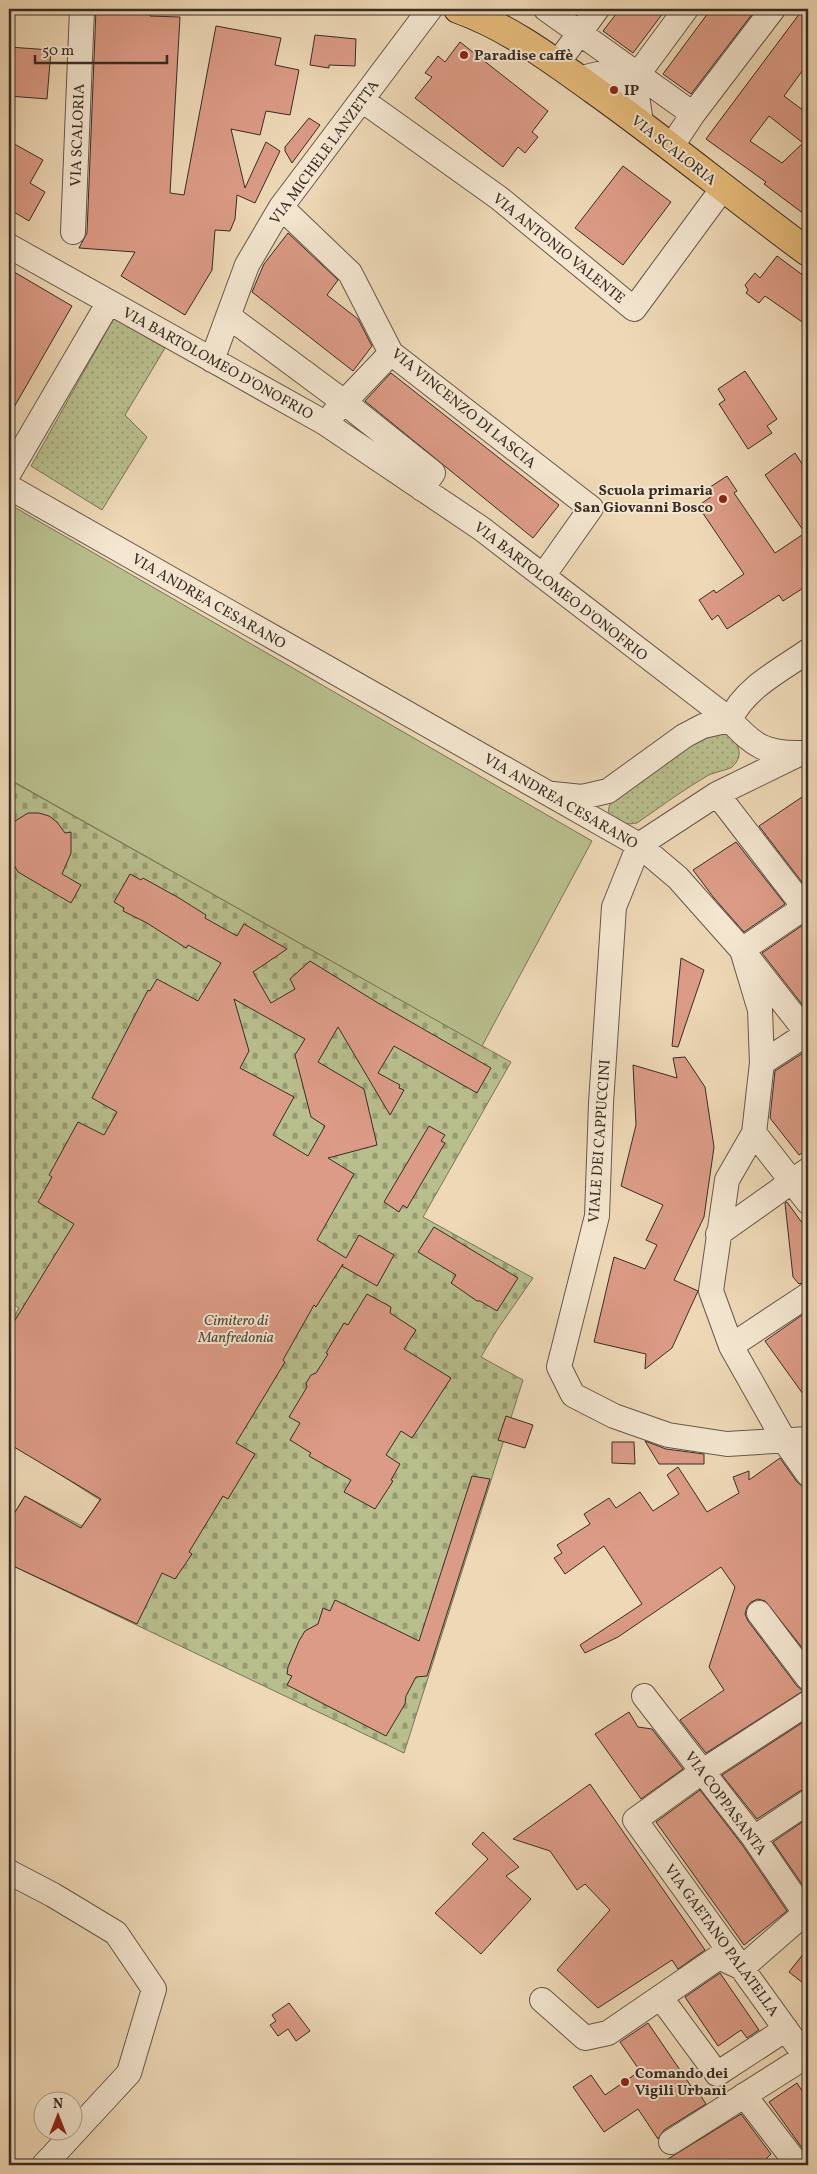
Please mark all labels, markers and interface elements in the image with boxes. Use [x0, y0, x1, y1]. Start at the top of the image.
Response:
scale bar [35, 32, 168, 64]
text: 50 m [42, 41, 74, 62]
place label: Paradise caffè [474, 46, 574, 67]
marker: Paradise caffè [458, 49, 470, 61]
street label: VIA MICHELE LANZETTA [265, 76, 385, 230]
place label: IP [624, 81, 640, 102]
street label: VIA SCALORIA [66, 83, 91, 187]
marker: IP [608, 84, 620, 96]
street label: VIA SCALORIA [626, 111, 720, 191]
street label: VIA ANTONIO VALENTE [487, 189, 629, 309]
street label: VIA BARTOLOMEO D'ONOFRIO [118, 303, 317, 426]
street label: VIA VINCENZO DI LASCIA [386, 344, 540, 475]
place label: Scuola primaria San Giovanni Bosco [574, 481, 713, 519]
marker: Scuola primaria San Giovanni Bosco [717, 493, 729, 505]
street label: VIA BARTOLOMEO D'ONOFRIO [469, 518, 651, 667]
street label: VIA ANDREA CESARANO [127, 549, 289, 655]
street label: VIA ANDREA CESARANO [479, 749, 641, 855]
street label: VIALE DEI CAPPUCCINI [584, 1059, 617, 1223]
park label: Cimitero di Manfredonia [197, 1311, 274, 1349]
street label: VIA COPPASANTA [679, 1748, 771, 1861]
street label: VIA GAETANO PALATELLA [658, 1860, 783, 2022]
place label: Comando dei Vigili Urbani [635, 2064, 728, 2102]
marker: Comando dei Vigili Urbani [619, 2076, 631, 2088]
north arrow [32, 2092, 82, 2142]
text: N [53, 2095, 63, 2114]

